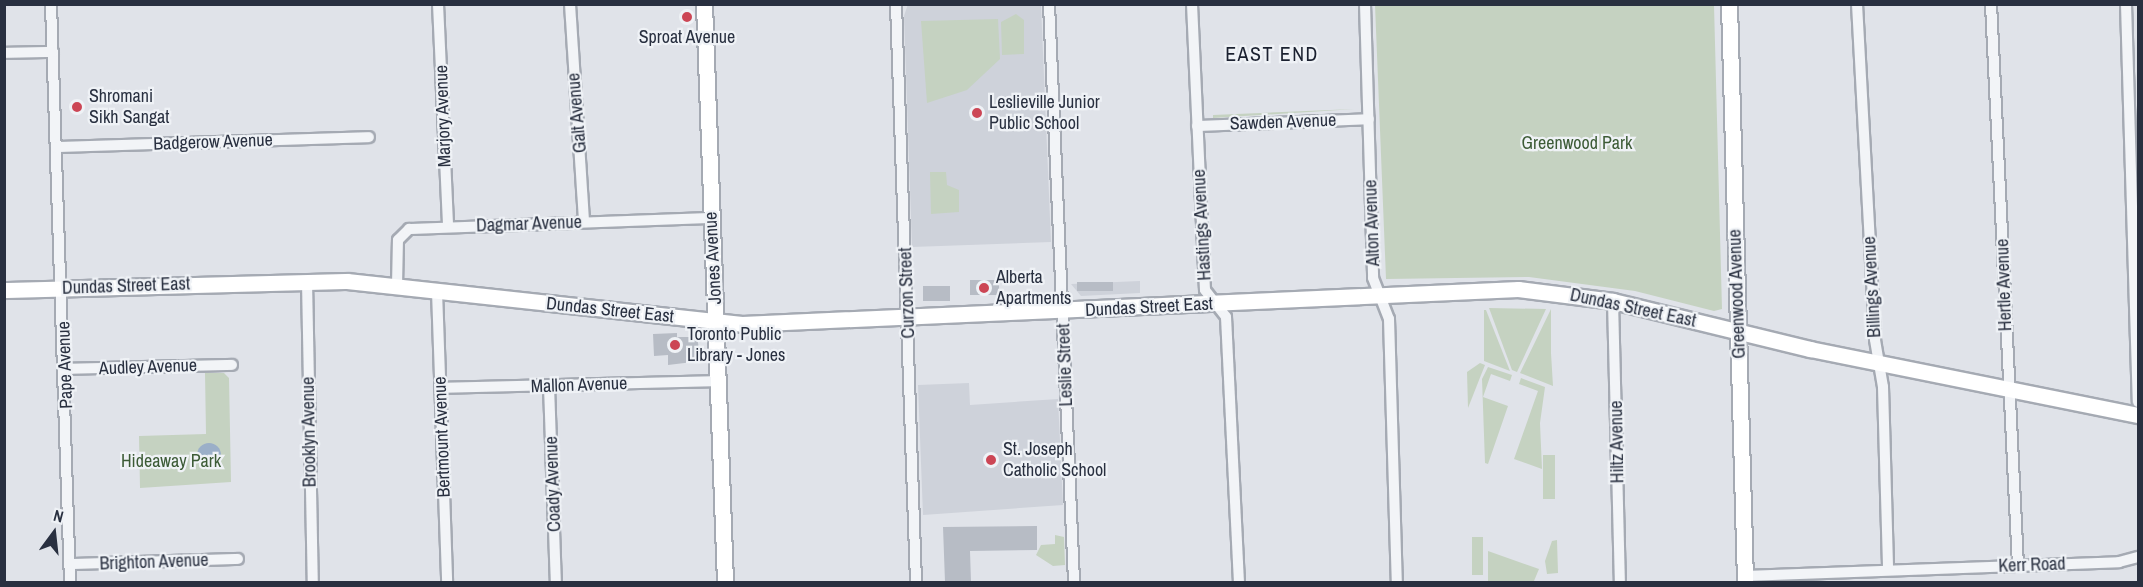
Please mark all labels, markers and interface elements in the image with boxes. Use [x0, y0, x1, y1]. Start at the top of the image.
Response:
marker: Sproat Avenue [680, 10, 694, 24]
place label: Sproat Avenue [638, 26, 736, 48]
district label: EAST END [1225, 41, 1319, 65]
street label: Marjory Avenue [430, 64, 456, 168]
street label: Galt Avenue [563, 72, 591, 154]
place label: Shromani Sikh Sangat [89, 86, 169, 128]
place label: Leslieville Junior Public School [989, 92, 1100, 134]
marker: Shromani Sikh Sangat [70, 100, 84, 114]
marker: Leslieville Junior Public School [970, 106, 984, 120]
street label: Sawden Avenue [1229, 109, 1337, 135]
street label: Badgerow Avenue [152, 129, 274, 155]
park label: Greenwood Park [1522, 132, 1632, 154]
street label: Hastings Avenue [1188, 168, 1216, 282]
street label: Alton Avenue [1360, 179, 1384, 267]
street label: Dagmar Avenue [475, 211, 583, 237]
street label: Jones Avenue [700, 211, 726, 305]
street label: Greenwood Avenue [1724, 229, 1750, 359]
street label: Billings Avenue [1859, 235, 1885, 339]
street label: Hertle Avenue [1992, 238, 2016, 332]
street label: Curzon Street [895, 247, 919, 339]
place label: Alberta Apartments [996, 267, 1071, 310]
street label: Dundas Street East [62, 273, 190, 299]
marker: Alberta Apartments [977, 281, 991, 295]
street label: Dundas Street East [1568, 284, 1698, 332]
street label: Dundas Street East [545, 293, 675, 327]
street label: Dundas Street East [1085, 293, 1213, 321]
street label: Pape Avenue [53, 320, 77, 410]
street label: Leslie Street [1053, 323, 1077, 407]
place label: Toronto Public Library - Jones [687, 324, 785, 366]
marker: Toronto Public Library - Jones [668, 338, 682, 352]
street label: Audley Avenue [98, 354, 198, 380]
street label: Mallon Avenue [530, 373, 628, 397]
street label: Brooklyn Avenue [297, 376, 321, 488]
street label: Bertmount Avenue [429, 376, 455, 498]
street label: Hiltz Avenue [1605, 400, 1629, 484]
street label: Coady Avenue [541, 435, 565, 533]
place label: St. Joseph Catholic School [1003, 439, 1106, 482]
park label: Hideaway Park [121, 450, 221, 472]
marker: St. Joseph Catholic School [984, 453, 998, 467]
north arrow [24, 503, 84, 563]
text: N [51, 504, 66, 527]
street label: Brighton Avenue [99, 549, 209, 575]
street label: Kerr Road [1998, 553, 2066, 577]

